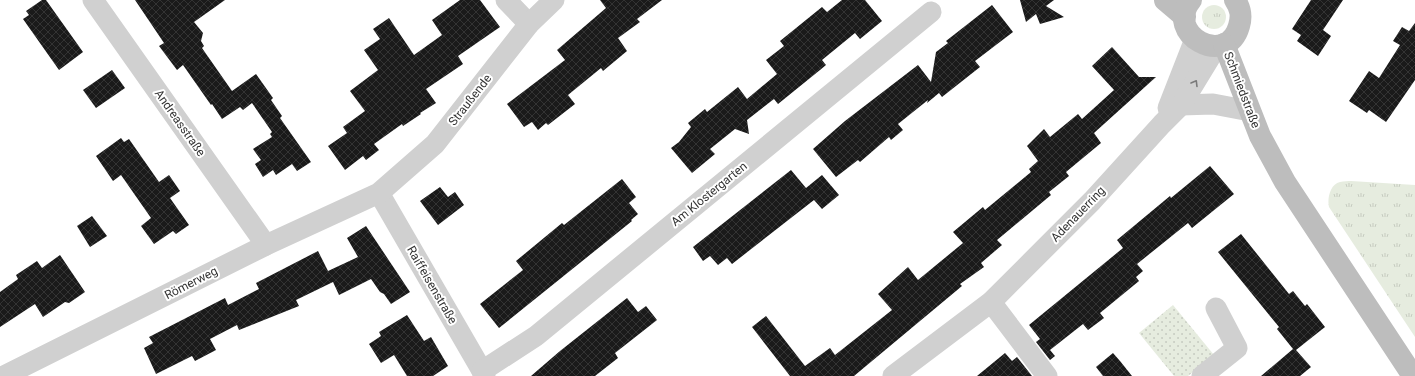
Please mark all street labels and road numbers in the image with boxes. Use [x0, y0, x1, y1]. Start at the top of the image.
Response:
street label: Schmiedstraße [1221, 50, 1263, 130]
street label: Straußende [446, 72, 494, 128]
street label: Andreasstraße [152, 87, 208, 159]
street label: Am Klostergarten [668, 159, 750, 229]
street label: Adenauerring [1048, 183, 1108, 245]
street label: Raiffeisenstraße [404, 244, 460, 326]
street label: Römerweg [162, 264, 220, 302]

